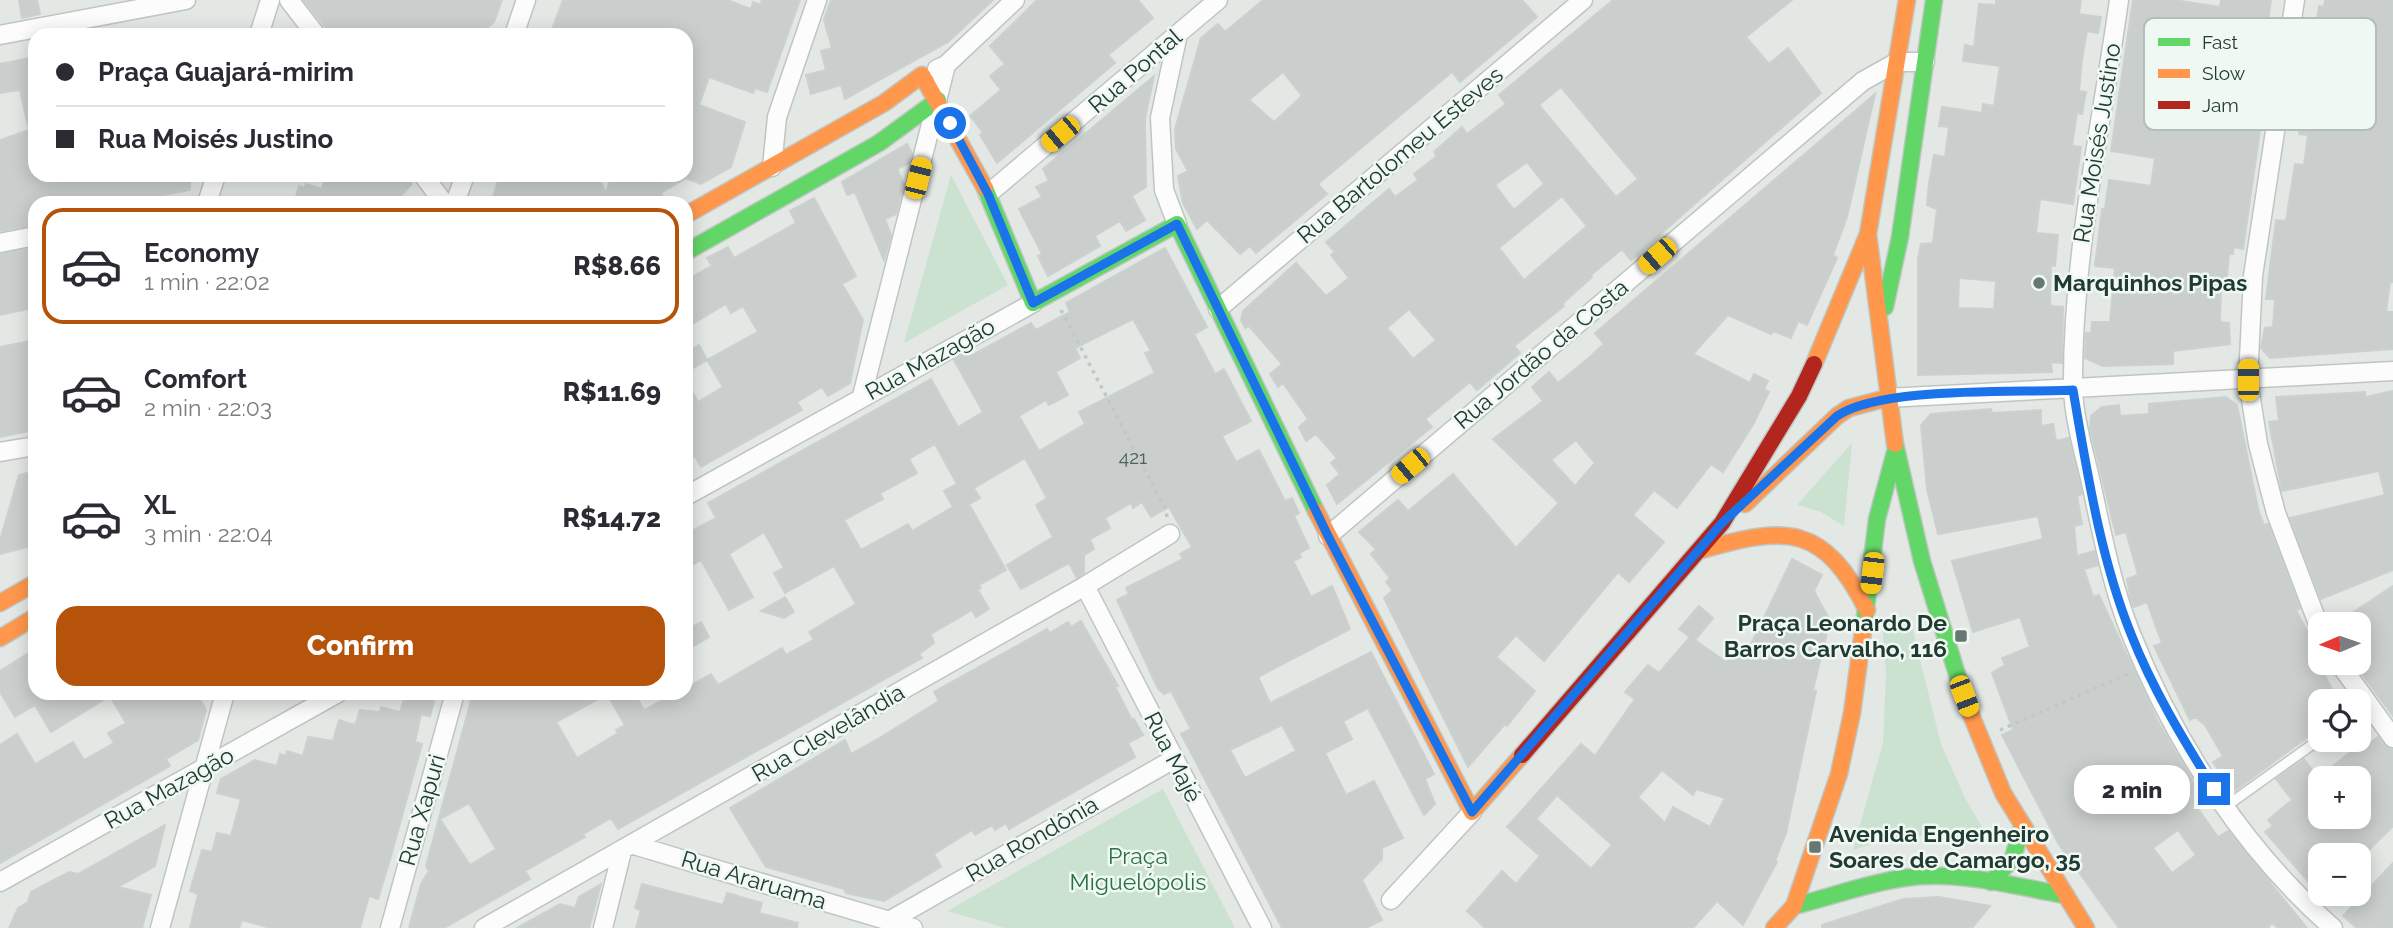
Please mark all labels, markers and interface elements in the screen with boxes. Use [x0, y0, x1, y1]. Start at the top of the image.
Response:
legend [2144, 18, 2376, 130]
street label: Rua Pontal [1083, 22, 1187, 118]
text: Fast [2202, 31, 2238, 53]
street label: Rua Moisés Justino [2067, 41, 2126, 245]
text: Praça Guajará-mirim [98, 57, 354, 87]
street label: Rua Bartolomeu Esteves [1291, 61, 1508, 249]
text: Slow [2202, 62, 2246, 84]
text: Jam [2202, 94, 2239, 116]
route start [934, 107, 966, 139]
car [1038, 112, 1083, 156]
text: Rua Moisés Justino [98, 124, 333, 154]
car [903, 155, 934, 201]
car [1635, 234, 1680, 278]
icon: car [60, 235, 123, 298]
text: Economy [144, 238, 259, 268]
text: R$8.66 [573, 251, 661, 281]
text: 1 min · 22:02 [144, 268, 270, 295]
place label: Marquinhos Pipas [2053, 269, 2247, 296]
street label: Rua Jordão da Costa [1448, 273, 1633, 434]
marker: Marquinhos Pipas [2031, 275, 2047, 291]
street label: Rua Mazagão [860, 312, 999, 405]
car [2238, 359, 2259, 401]
icon: car [60, 361, 123, 424]
text: Comfort [144, 364, 247, 394]
text: R$11.69 [563, 377, 661, 407]
text: 2 min · 22:03 [144, 394, 272, 421]
car [1388, 444, 1433, 488]
house number: 421 [1119, 446, 1147, 468]
icon: car [60, 487, 123, 550]
text: XL [144, 490, 176, 520]
text: R$14.72 [563, 503, 661, 533]
text: 3 min · 22:04 [144, 520, 273, 547]
car [1860, 551, 1885, 595]
button: Confirm [56, 606, 665, 686]
place label: Praça Leonardo De Barros Carvalho, 116 [1724, 609, 1947, 662]
north arrow [2308, 612, 2371, 676]
map controls [2308, 612, 2371, 906]
marker: Praça Leonardo De Barros Carvalho, 116 [1953, 628, 1969, 644]
car [1947, 673, 1982, 719]
street label: Rua Clevelândia [747, 678, 909, 787]
button: locate [2308, 689, 2371, 752]
street label: Rua Majé [1139, 707, 1208, 807]
street label: Rua Mazagão [99, 741, 238, 834]
street label: Rua Xapuri [393, 751, 450, 869]
callout: 2 min [2074, 764, 2190, 814]
button: + [2308, 766, 2371, 829]
route end [2198, 773, 2230, 805]
text: 2 min [2102, 776, 2162, 803]
street label: Rua Rondônia [961, 790, 1102, 887]
place label: Avenida Engenheiro Soares de Camargo, 35 [1829, 820, 2081, 873]
marker: Avenida Engenheiro Soares de Camargo, 35 [1807, 839, 1823, 855]
park label: Praça Miguelópolis [1070, 842, 1206, 895]
button: − [2308, 843, 2371, 906]
street label: Rua Araruama [678, 845, 830, 914]

